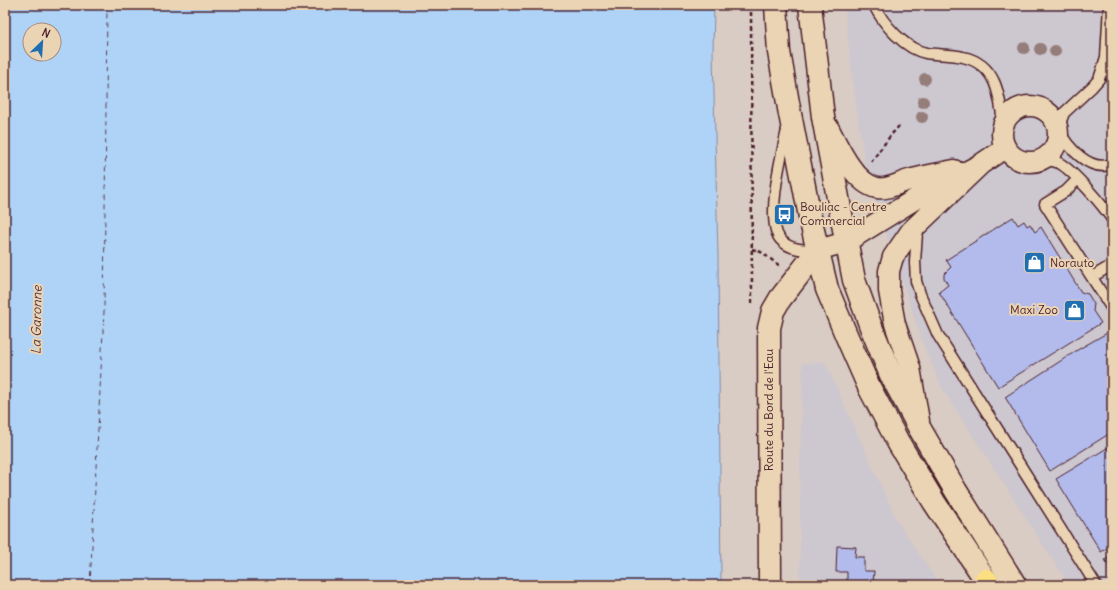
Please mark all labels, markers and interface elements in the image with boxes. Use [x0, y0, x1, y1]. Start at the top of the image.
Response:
north arrow [22, 22, 62, 62]
text: N [40, 25, 53, 41]
place label: Bouliac - Centre Commercial [800, 199, 887, 228]
bus stop icon: Bouliac - Centre Commercial [772, 201, 798, 227]
shop icon: Norauto [1021, 250, 1047, 276]
place label: Norauto [1050, 255, 1095, 270]
water label: La Garonne [27, 284, 46, 355]
shop icon: Maxi Zoo [1061, 297, 1087, 323]
place label: Maxi Zoo [1010, 302, 1058, 317]
street label: Route du Bord de l'Eau [761, 349, 776, 471]

